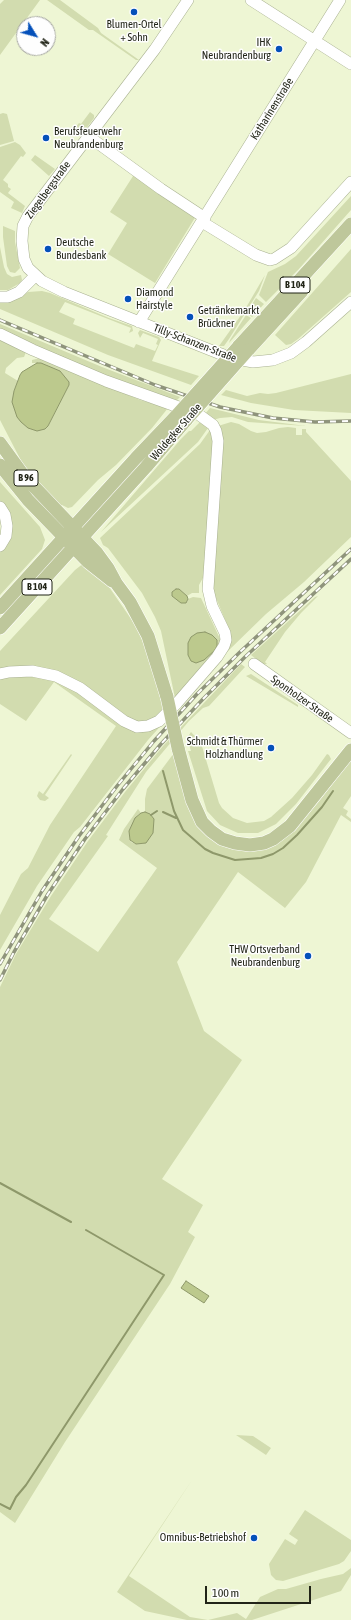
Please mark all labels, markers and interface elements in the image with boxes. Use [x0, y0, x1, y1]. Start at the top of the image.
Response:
marker: Blumen-Ortel + Sohn [129, 7, 139, 17]
north arrow [16, 16, 56, 56]
place label: Blumen-Ortel + Sohn [107, 18, 161, 44]
text: N [38, 36, 52, 49]
place label: IHK Neubrandenburg [202, 36, 271, 62]
marker: IHK Neubrandenburg [274, 44, 284, 54]
street label: Katharinenstraße [248, 76, 296, 142]
place label: Berufsfeuerwehr Neubrandenburg [54, 125, 123, 151]
marker: Berufsfeuerwehr Neubrandenburg [41, 133, 51, 143]
street label: Ziegelbergstraße [23, 159, 73, 221]
place label: Deutsche Bundesbank [56, 236, 106, 262]
marker: Deutsche Bundesbank [43, 244, 53, 254]
road number: B 104 [280, 277, 310, 293]
place label: Diamond Hairstyle [136, 286, 173, 312]
marker: Diamond Hairstyle [123, 294, 133, 304]
place label: Getränkemarkt Brückner [198, 304, 259, 330]
marker: Getränkemarkt Brückner [185, 312, 195, 322]
street label: Tilly-Schanzen-Straße [152, 321, 238, 365]
street label: Woldegker Straße [148, 401, 204, 463]
road number: B 96 [14, 470, 38, 486]
road number: B 104 [22, 579, 52, 595]
street label: Sponholzer Straße [268, 673, 336, 725]
place label: Schmidt & Thürmer Holzhandlung [187, 735, 263, 761]
marker: Schmidt & Thürmer Holzhandlung [266, 743, 276, 753]
place label: THW Ortsverband Neubrandenburg [229, 943, 300, 969]
marker: THW Ortsverband Neubrandenburg [303, 951, 313, 961]
place label: Omnibus-Betriebshof [160, 1531, 246, 1545]
marker: Omnibus-Betriebshof [249, 1533, 259, 1543]
scale bar [207, 1578, 313, 1604]
text: 100 m [212, 1586, 239, 1600]

